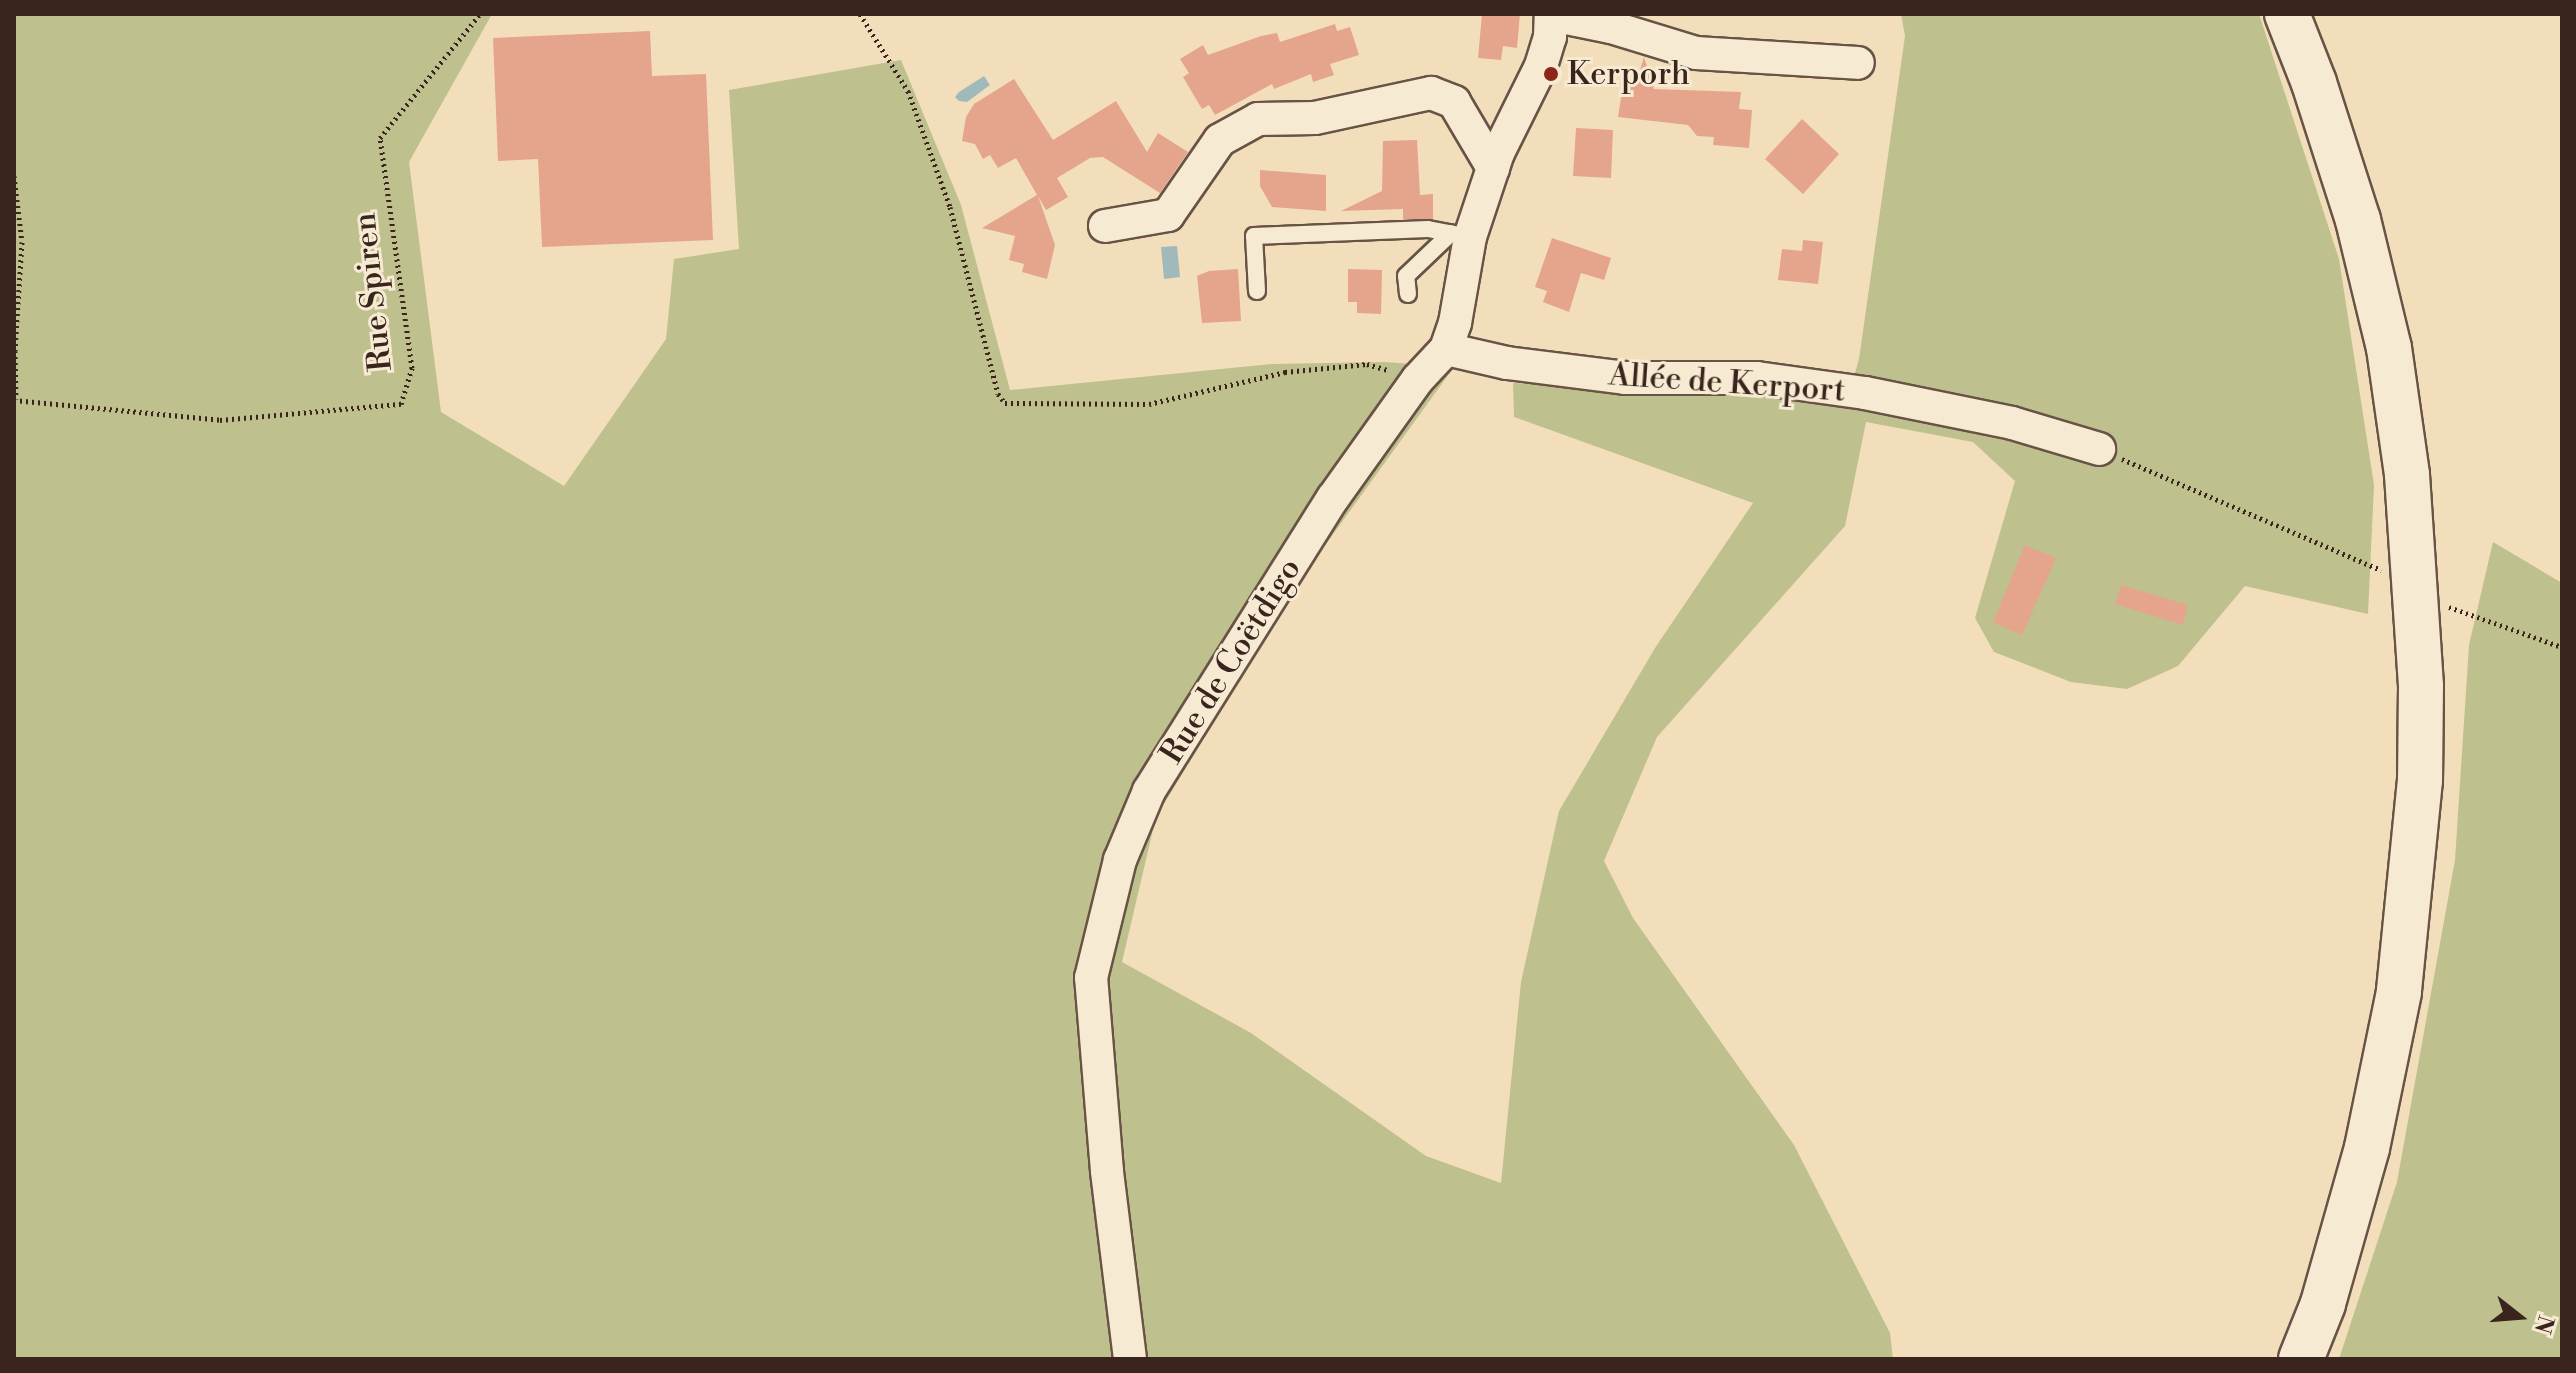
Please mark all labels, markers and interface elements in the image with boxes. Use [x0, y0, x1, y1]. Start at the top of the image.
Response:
place label: Kerporh [1567, 55, 1690, 93]
marker: Kerporh [1542, 65, 1560, 83]
street label: Rue Spiren [346, 211, 400, 373]
street label: Allée de Kerport [1607, 356, 1847, 410]
street label: Rue de Coëtdigo [1153, 551, 1309, 771]
north arrow [2480, 1277, 2560, 1357]
text: N [2528, 1312, 2559, 1336]

